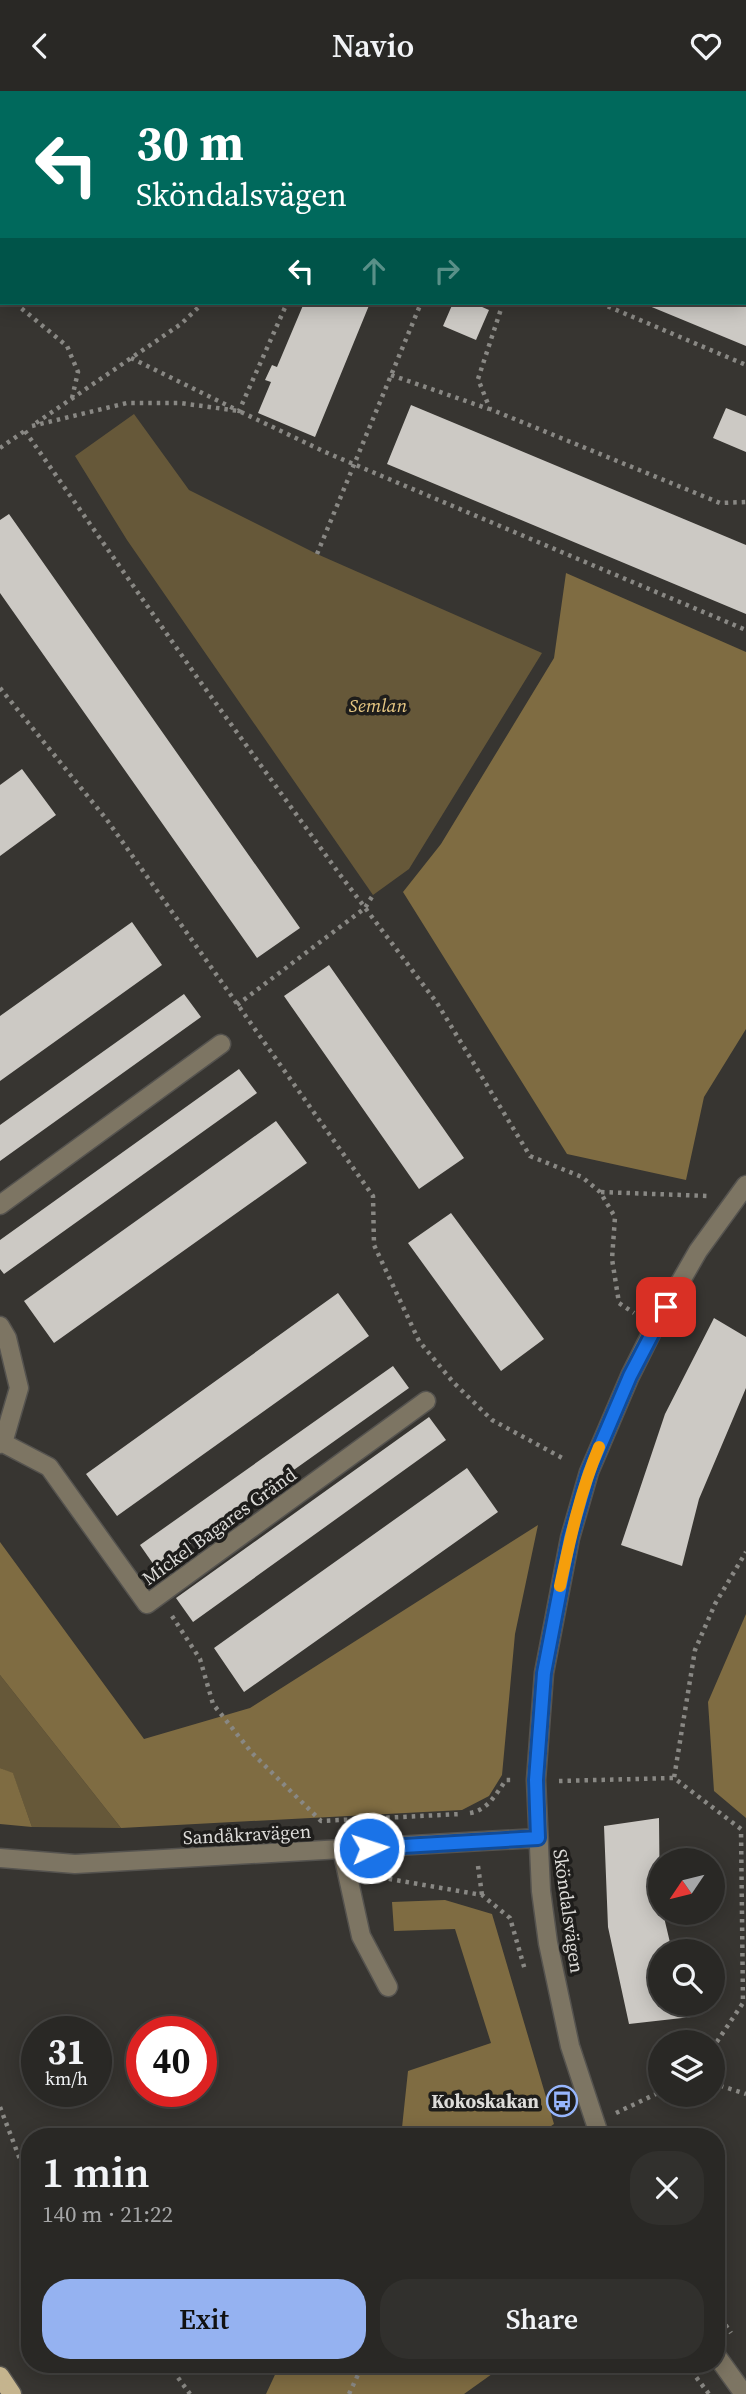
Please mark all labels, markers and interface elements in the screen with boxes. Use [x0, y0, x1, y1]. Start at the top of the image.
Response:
text: Navio [332, 24, 414, 68]
icon: back [21, 27, 59, 65]
icon: heart [687, 27, 725, 65]
text: 30 m [136, 109, 244, 176]
icon: left [21, 119, 112, 210]
text: Sköndalsvägen [136, 173, 347, 217]
icon: left [282, 252, 320, 290]
icon: ahead [355, 252, 393, 290]
icon: right [428, 252, 466, 290]
park label: Semlan [349, 692, 407, 718]
pin [636, 1277, 696, 1337]
icon: arrive [647, 1288, 685, 1326]
street label: Mickel Bagares Gränd [137, 1461, 302, 1591]
position arrow [332, 1811, 406, 1885]
street label: Sandåkravägen [182, 1818, 312, 1850]
street label: Sköndalsvägen [547, 1847, 591, 1975]
north arrow [648, 1848, 724, 1925]
map controls [648, 1848, 725, 2107]
button: search [648, 1939, 725, 2016]
speed limit sign: 40 [126, 2016, 217, 2107]
text: 31 [48, 2028, 85, 2076]
button: layers [648, 2030, 725, 2107]
text: km/h [45, 2066, 88, 2091]
bus stop icon: Kokoskakan [545, 2084, 579, 2118]
place label: Kokoskakan [431, 2088, 539, 2114]
text: 1 min [42, 2143, 150, 2201]
button: close [630, 2151, 704, 2225]
text: 140 m · 21:22 [42, 2198, 173, 2230]
button: Exit [42, 2279, 366, 2359]
button: Share [380, 2279, 704, 2359]

